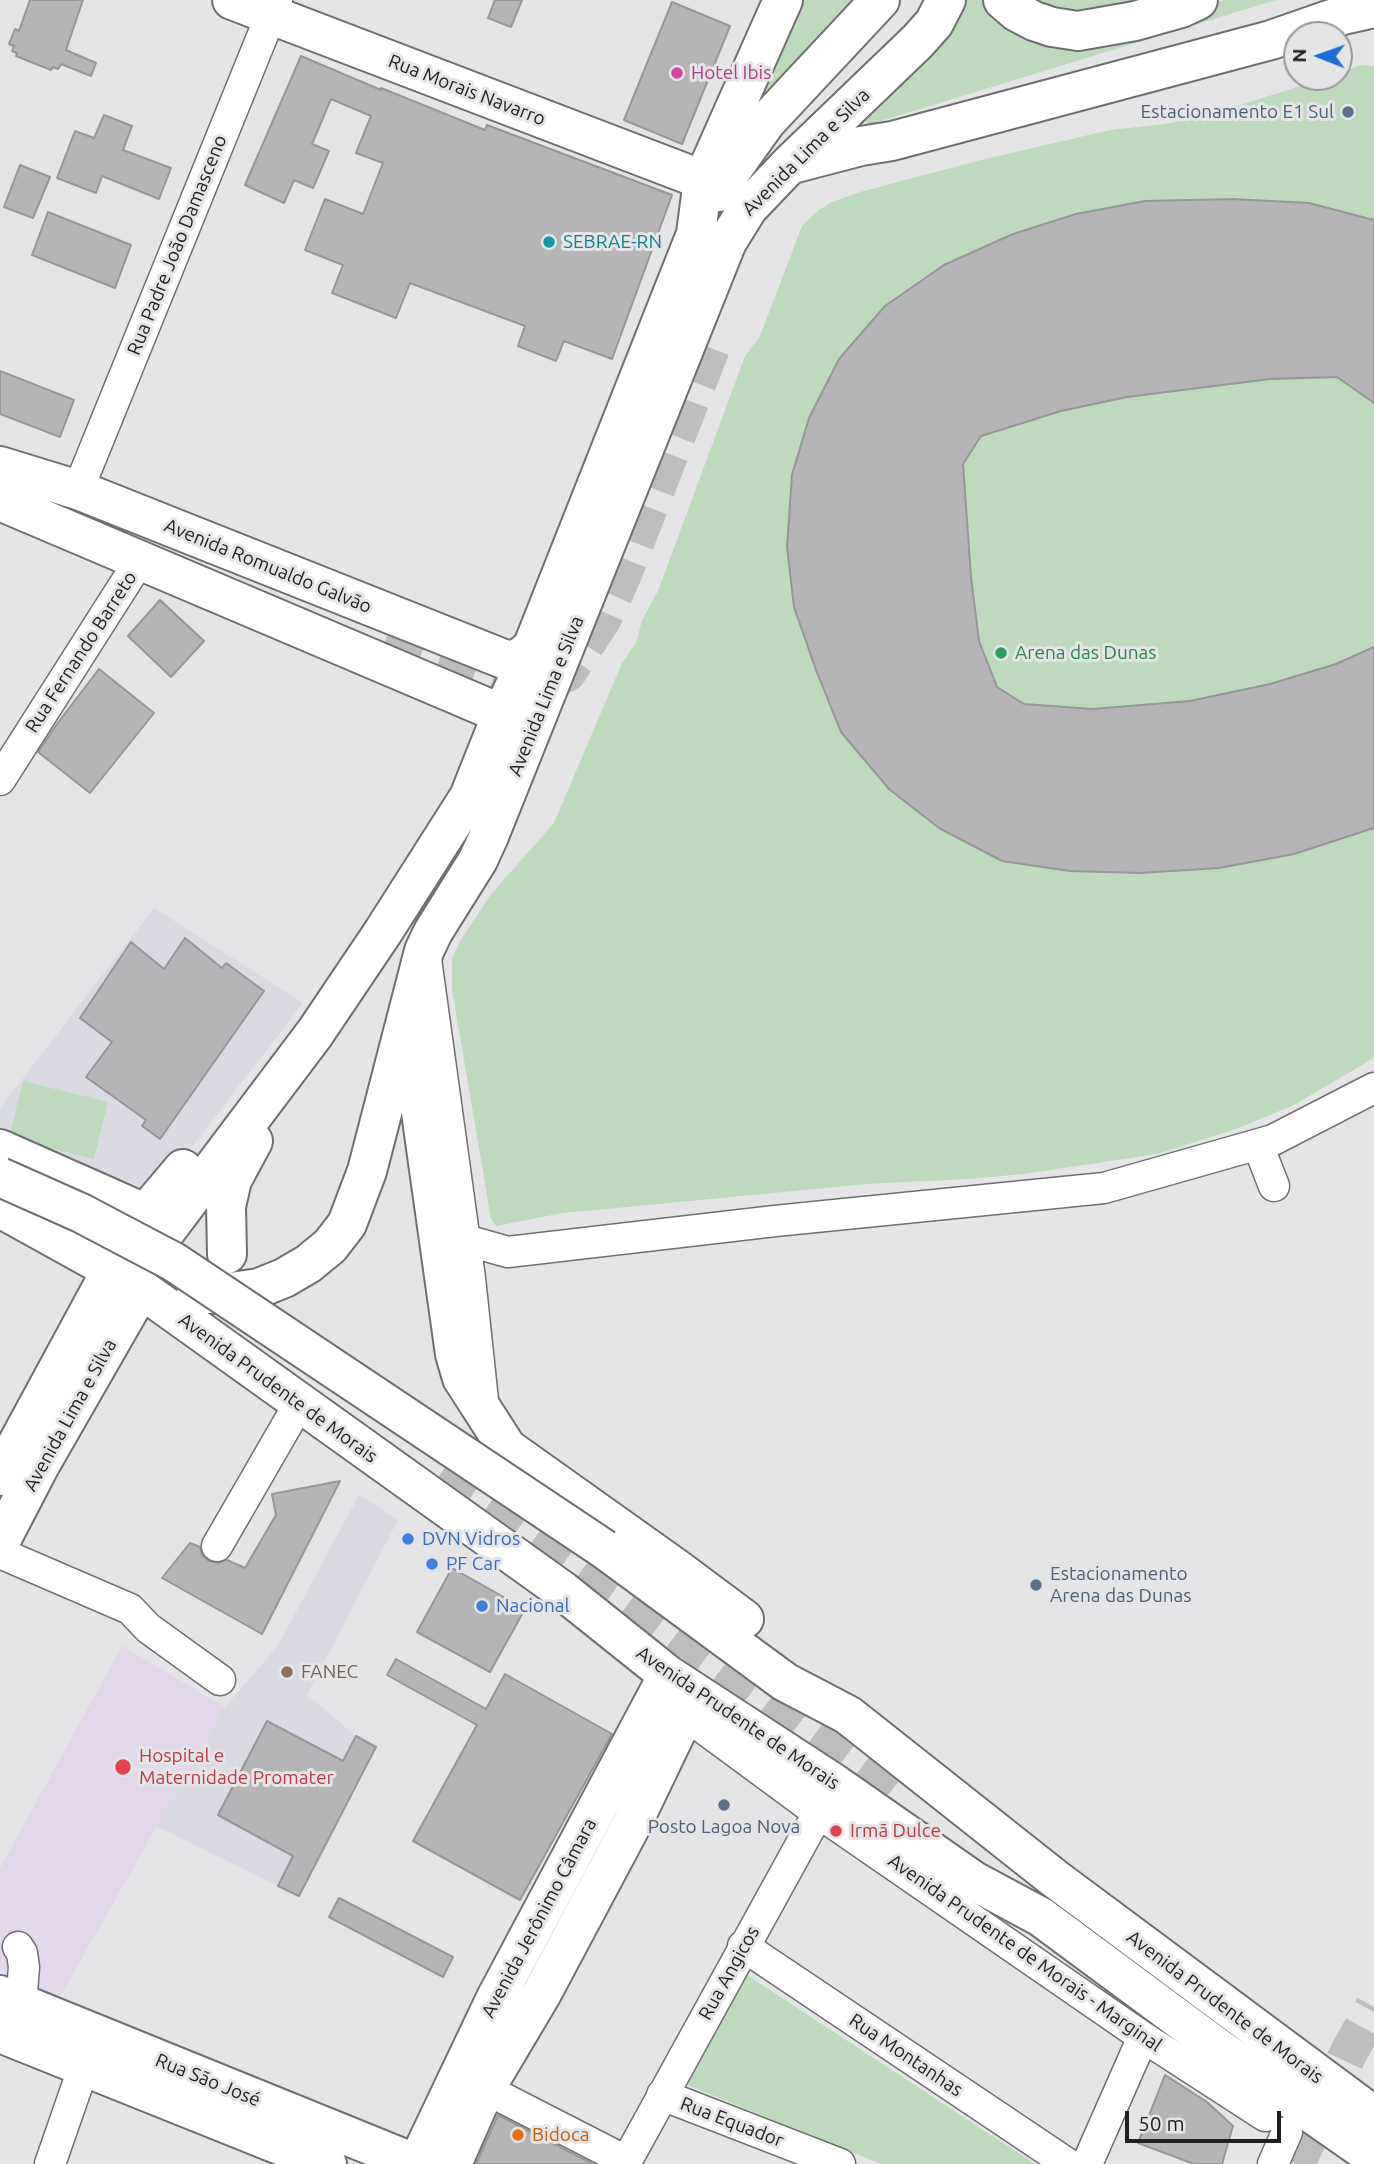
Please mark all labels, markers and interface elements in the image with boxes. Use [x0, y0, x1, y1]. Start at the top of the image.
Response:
north arrow [1283, 21, 1353, 91]
text: N [1288, 48, 1310, 63]
street label: Rua Morais Navarro [385, 50, 549, 130]
place label: Hotel Ibis [691, 62, 771, 84]
marker: Hotel Ibis [669, 65, 685, 81]
street label: Avenida Lima e Silva [738, 84, 874, 220]
place label: Estacionamento E1 Sul [1141, 101, 1334, 123]
marker: Estacionamento E1 Sul [1340, 104, 1356, 120]
street label: Rua Padre João Damasceno [122, 132, 232, 358]
place label: SEBRAE-RN [563, 231, 662, 253]
marker: SEBRAE-RN [541, 234, 557, 250]
street label: Avenida Romualdo Galvão [161, 514, 375, 618]
street label: Rua Fernando Barreto [20, 567, 142, 737]
street label: Avenida Lima e Silva [503, 613, 589, 779]
place label: Arena das Dunas [1015, 642, 1157, 664]
marker: Arena das Dunas [993, 645, 1009, 661]
street label: Avenida Prudente de Morais [174, 1308, 382, 1468]
street label: Avenida Lima e Silva [19, 1335, 121, 1495]
place label: DVN Vidros [422, 1528, 520, 1550]
marker: DVN Vidros [400, 1531, 416, 1547]
place label: PF Car [446, 1553, 500, 1575]
marker: PF Car [424, 1556, 440, 1572]
place label: Estacionamento Arena das Dunas [1050, 1563, 1192, 1607]
marker: Estacionamento Arena das Dunas [1028, 1577, 1044, 1593]
place label: Nacional [496, 1595, 569, 1617]
marker: Nacional [474, 1598, 490, 1614]
street label: Avenida Prudente de Morais [632, 1641, 844, 1795]
place label: FANEC [301, 1661, 358, 1683]
marker: FANEC [279, 1664, 295, 1680]
place label: Hospital e Maternidade Promater [139, 1745, 334, 1789]
marker: Hospital e Maternidade Promater [113, 1757, 133, 1777]
marker: Posto Lagoa Nova [716, 1797, 732, 1813]
street label: Avenida Jerônimo Câmara [477, 1814, 601, 2022]
place label: Posto Lagoa Nova [648, 1816, 800, 1838]
place label: Irmã Dulce [850, 1820, 941, 1842]
marker: Irmã Dulce [828, 1823, 844, 1839]
street label: Avenida Prudente de Morais - Marginal [884, 1849, 1166, 2057]
street label: Rua Angicos [694, 1922, 764, 2024]
street label: Avenida Prudente de Morais [1122, 1926, 1328, 2088]
street label: Rua Montanhas [845, 2009, 967, 2101]
street label: Rua São José [152, 2049, 264, 2111]
street label: Rua Equador [677, 2092, 787, 2152]
scale bar [1129, 2098, 1285, 2142]
text: 50 m [1138, 2111, 1185, 2135]
place label: Bidoca [532, 2124, 589, 2146]
marker: Bidoca [510, 2127, 526, 2143]

